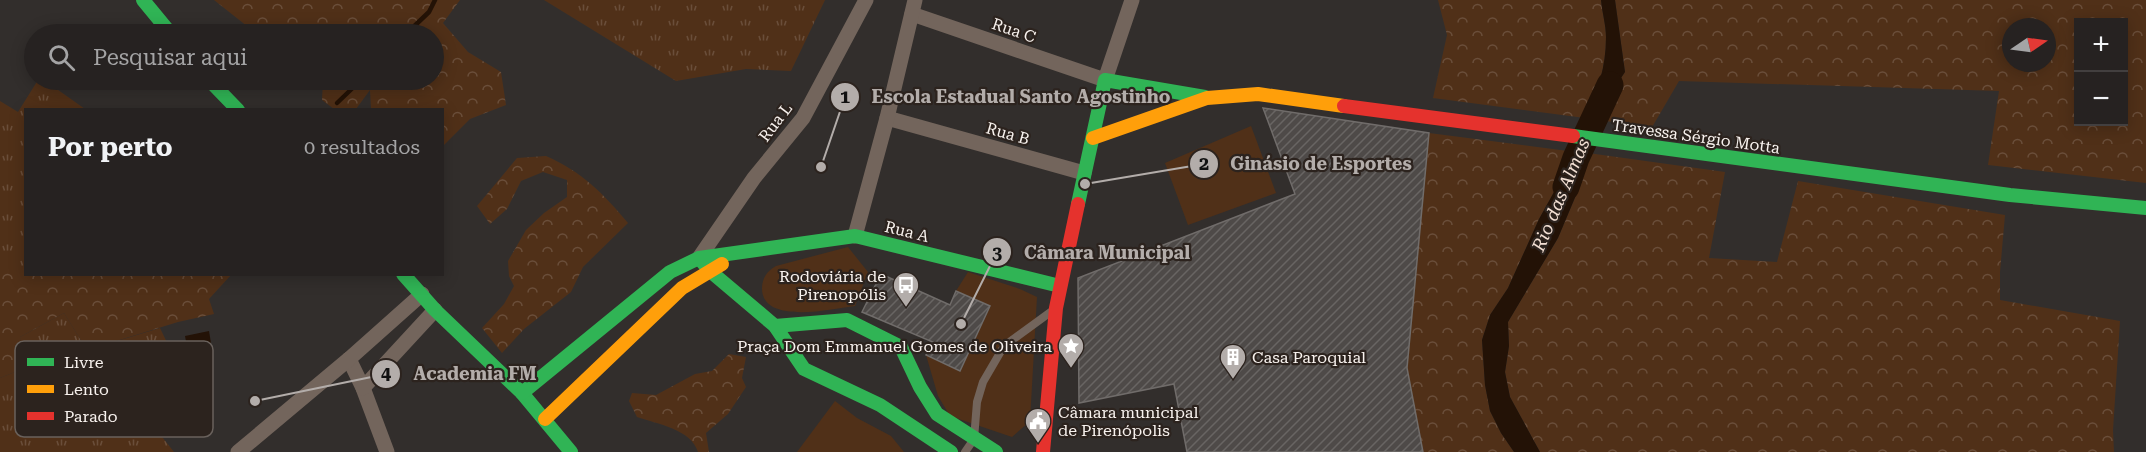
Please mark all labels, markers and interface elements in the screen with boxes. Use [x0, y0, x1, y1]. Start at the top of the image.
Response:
street label: Rua C [989, 14, 1038, 47]
north arrow [2002, 18, 2056, 72]
map controls [2074, 18, 2128, 126]
button: + [2074, 18, 2128, 72]
search box [24, 24, 444, 90]
icon: search [45, 41, 78, 74]
text: Pesquisar aqui [93, 45, 247, 70]
button: − [2074, 72, 2128, 126]
callout: Escola Estadual Santo Agostinho [830, 79, 1183, 115]
text: 1 [840, 86, 850, 107]
text: Escola Estadual Santo Agostinho [872, 86, 1171, 107]
street label: Rua L [755, 99, 796, 145]
street label: Travessa Sérgio Motta [1611, 115, 1782, 158]
street label: Rua B [984, 118, 1032, 149]
text: Por perto [48, 132, 173, 162]
text: 0 resultados [304, 135, 420, 159]
water label: Rio das Almas [1527, 135, 1594, 255]
callout: Ginásio de Esportes [1189, 146, 1424, 182]
text: 2 [1199, 153, 1209, 174]
text: Ginásio de Esportes [1230, 153, 1412, 174]
street label: Rua A [883, 217, 932, 246]
callout: Câmara Municipal [982, 234, 1202, 270]
text: 3 [992, 242, 1002, 263]
text: Câmara Municipal [1024, 242, 1190, 263]
place label: Rodoviária de Pirenopólis [779, 267, 886, 304]
bus stop icon: Rodoviária de Pirenopólis [891, 270, 921, 308]
place icon: Praça Dom Emmanuel Gomes de Oliveira [1056, 331, 1086, 369]
place label: Praça Dom Emmanuel Gomes de Oliveira [737, 337, 1052, 356]
legend [15, 341, 213, 437]
building icon: Casa Paroquial [1218, 342, 1248, 380]
place label: Casa Paroquial [1252, 348, 1366, 367]
text: Livre [64, 353, 104, 372]
callout: Academia FM [371, 356, 549, 392]
text: 4 [381, 363, 391, 384]
text: Academia FM [413, 363, 537, 384]
text: Lento [64, 380, 109, 399]
place label: Câmara municipal de Pirenópolis [1058, 403, 1198, 440]
public building icon: Câmara municipal de Pirenópolis [1023, 406, 1053, 444]
text: Parado [64, 407, 118, 426]

